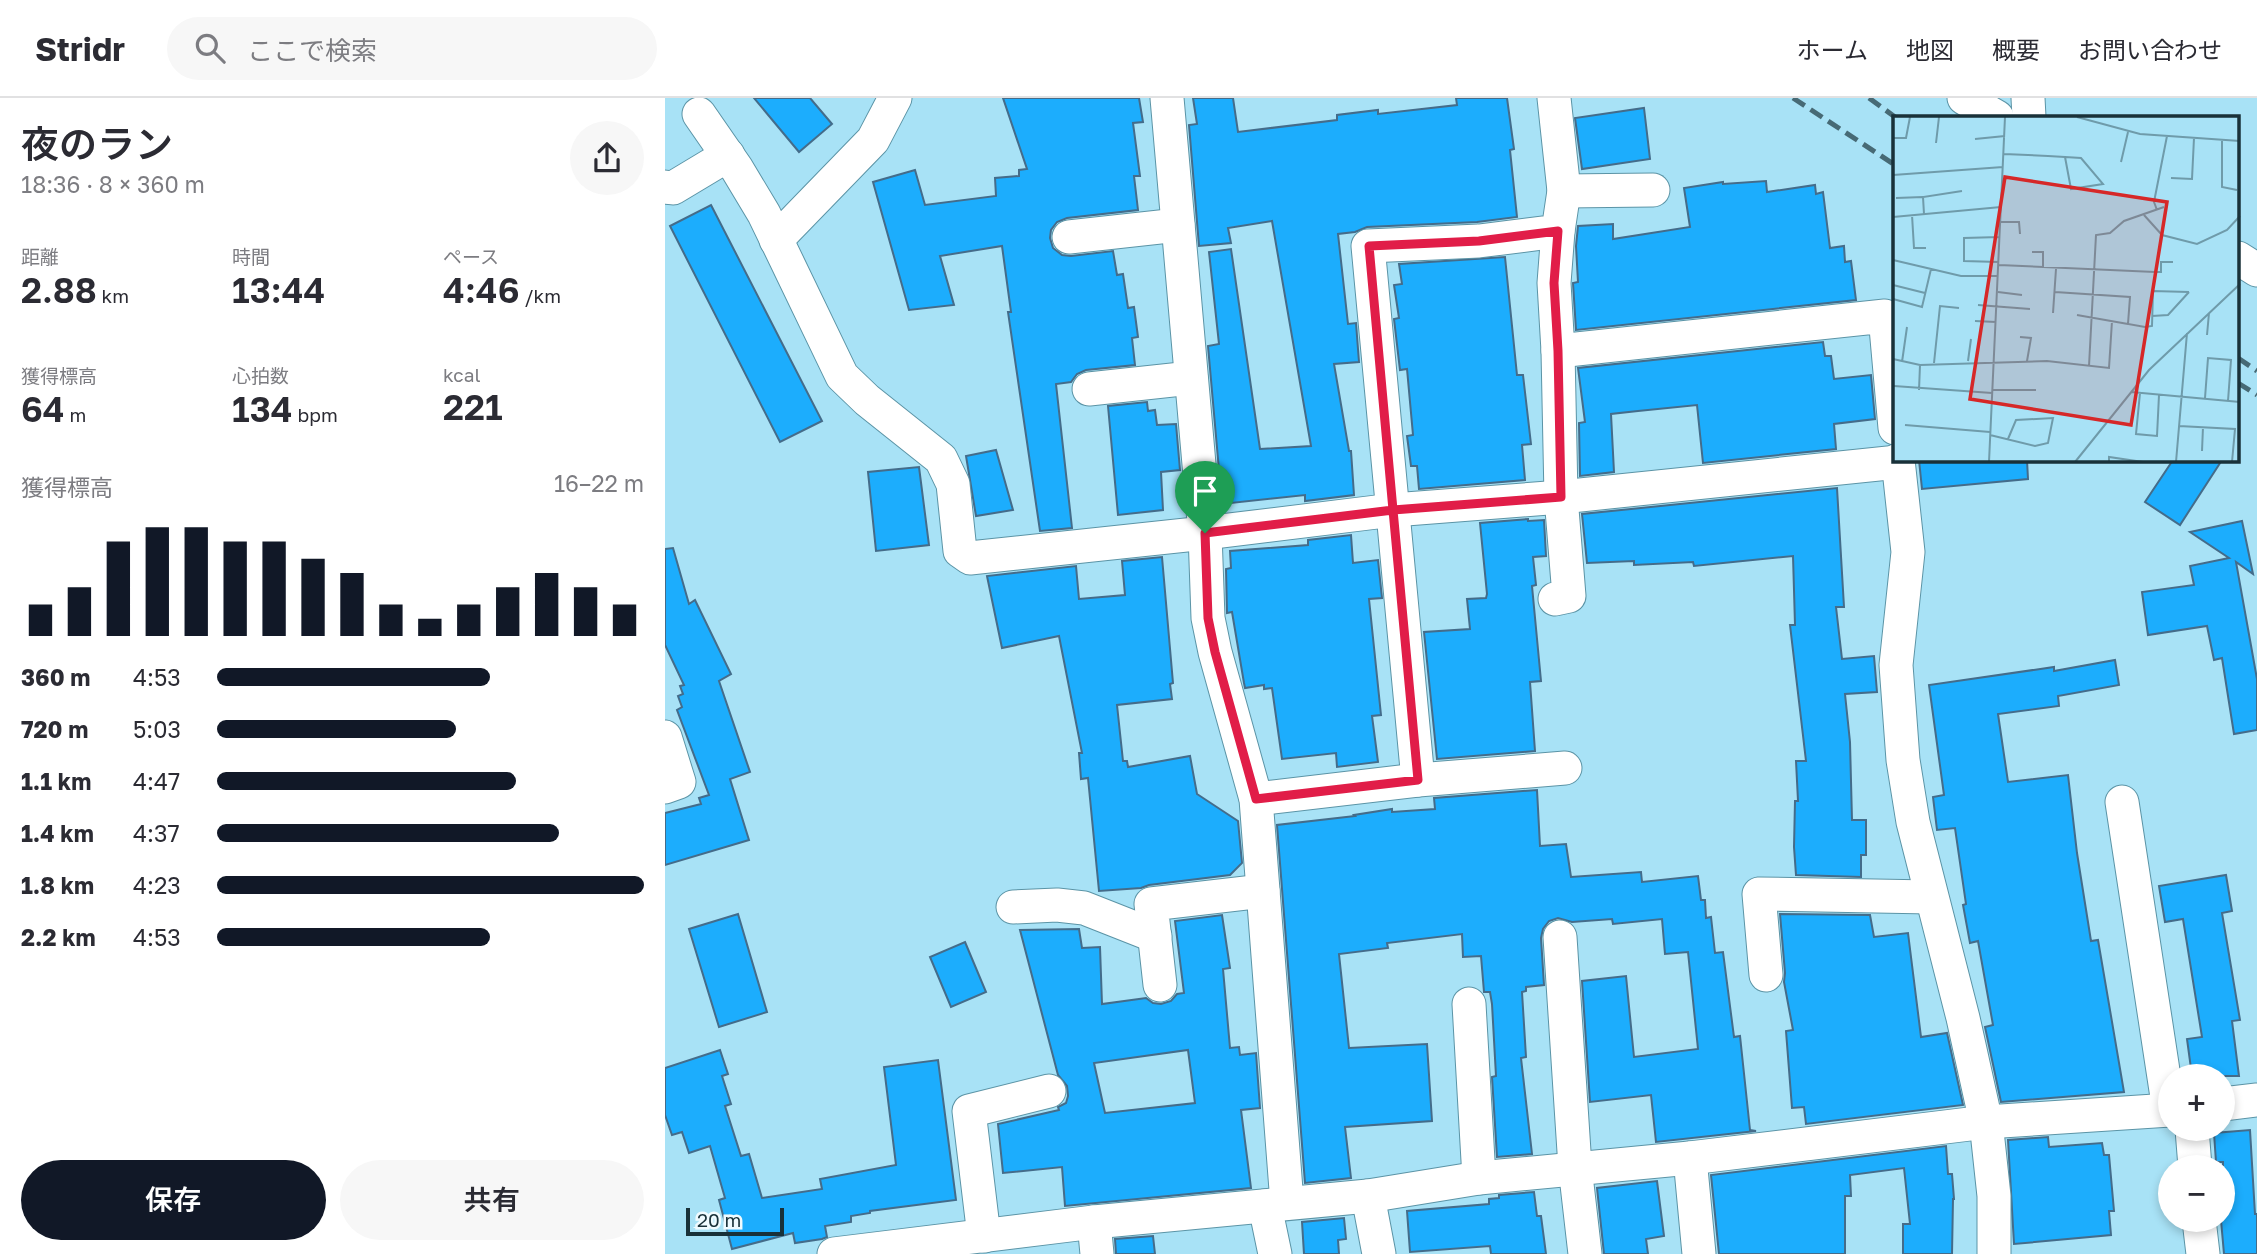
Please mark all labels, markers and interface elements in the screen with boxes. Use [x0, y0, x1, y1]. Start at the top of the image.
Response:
search box [167, 17, 657, 80]
text: Stridr [35, 29, 125, 68]
icon: search [191, 29, 229, 67]
text: ここで検索 [247, 35, 377, 66]
text: ホーム [1797, 35, 1868, 64]
text: 地図 [1906, 35, 1954, 64]
text: 概要 [1992, 35, 2040, 64]
text: お問い合わせ [2078, 35, 2222, 64]
inset map [1893, 116, 2239, 462]
text: 夜のラン [21, 121, 173, 166]
button: share [570, 121, 644, 195]
text: 18:36 · 8 × 360 m [21, 170, 205, 198]
text: 距離 [21, 245, 59, 268]
text: 時間 [232, 245, 270, 268]
text: ペース [443, 245, 499, 268]
text: 2.88 [21, 269, 97, 311]
text: 13:44 [232, 269, 326, 311]
text: 4:46 [443, 269, 520, 311]
text: km [97, 284, 129, 307]
text: /km [520, 284, 561, 307]
text: kcal [443, 363, 481, 386]
text: 獲得標高 [21, 364, 97, 387]
text: 心拍数 [232, 364, 289, 387]
text: 221 [443, 386, 503, 428]
text: 64 [21, 388, 65, 430]
text: 134 [232, 388, 293, 430]
text: m [65, 403, 86, 426]
text: bpm [293, 403, 338, 426]
pin [1175, 461, 1235, 533]
text: 16–22 m [554, 469, 644, 497]
icon: arrive [1186, 472, 1224, 510]
text: 獲得標高 [21, 473, 113, 501]
text: 360 m [21, 663, 90, 691]
text: 4:53 [133, 663, 181, 691]
text: 720 m [21, 715, 88, 743]
text: 5:03 [133, 715, 181, 743]
text: 1.1 km [21, 767, 91, 795]
text: 4:47 [133, 767, 180, 795]
text: 1.4 km [21, 819, 94, 847]
text: 4:37 [133, 819, 180, 847]
text: 1.8 km [21, 871, 94, 899]
text: 4:23 [133, 871, 181, 899]
text: 2.2 km [21, 923, 96, 951]
text: 4:53 [133, 923, 181, 951]
map controls [2158, 1064, 2235, 1232]
button: + [2158, 1064, 2235, 1141]
button: − [2158, 1155, 2235, 1232]
button: 保存 [21, 1160, 326, 1240]
button: 共有 [340, 1160, 644, 1240]
scale bar [686, 1205, 784, 1237]
text: 20 m [697, 1208, 741, 1231]

